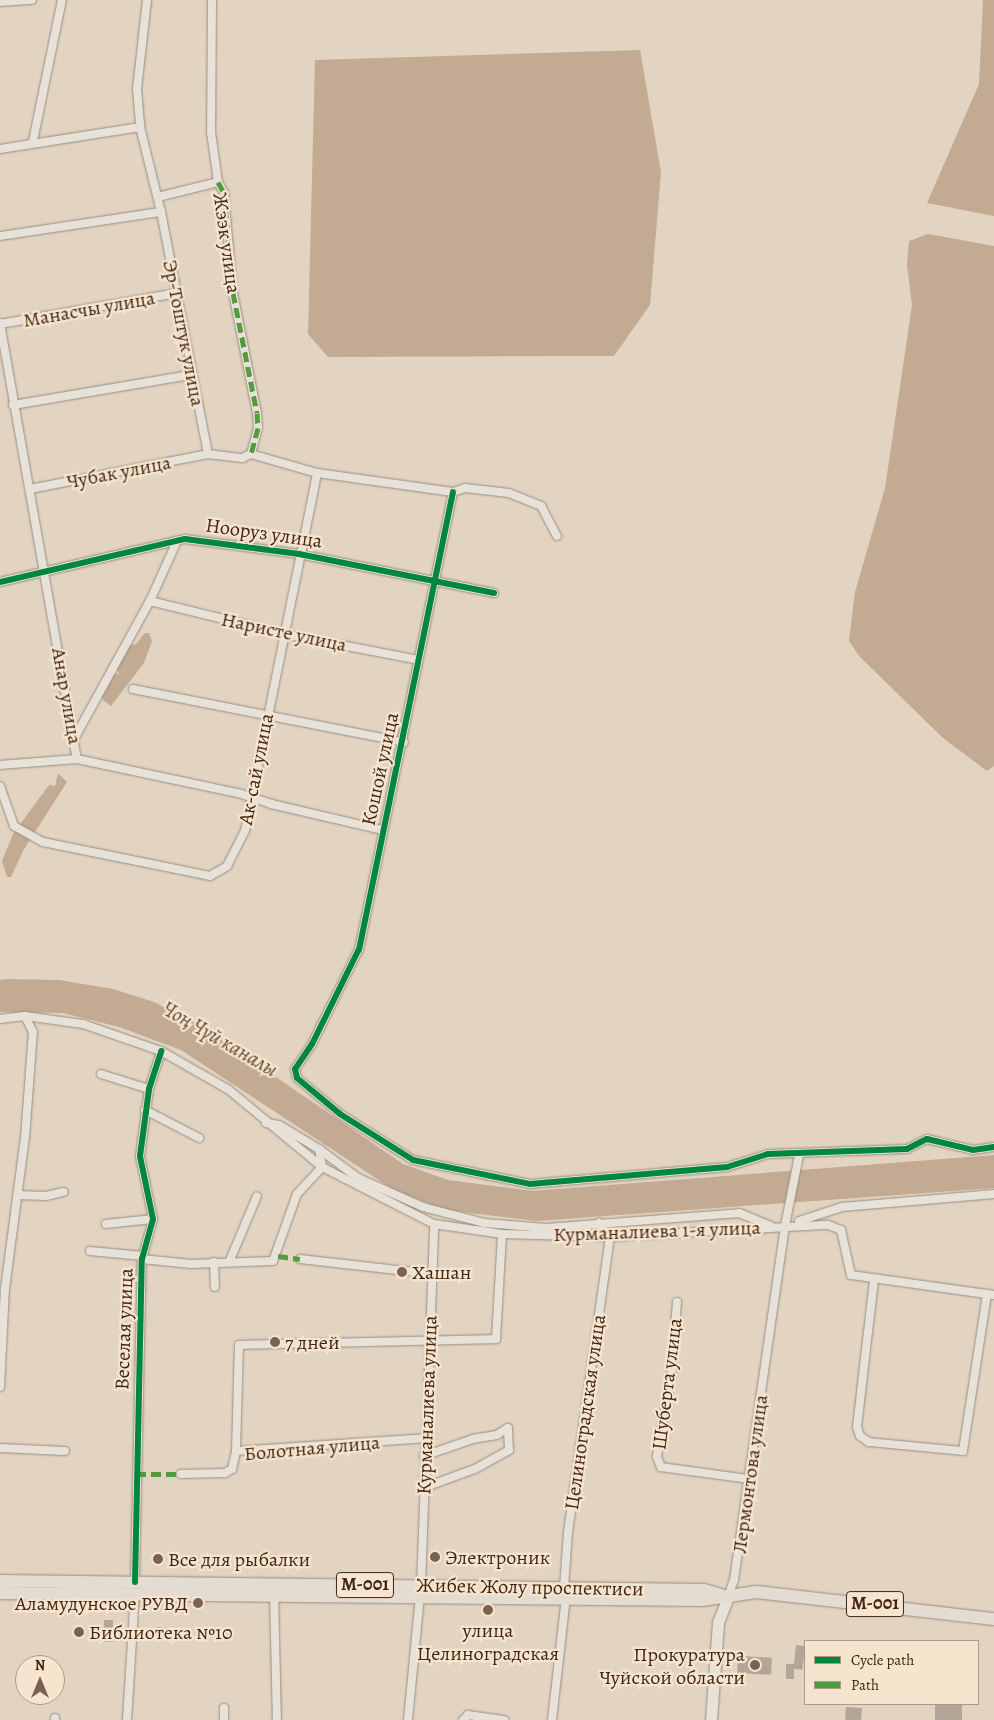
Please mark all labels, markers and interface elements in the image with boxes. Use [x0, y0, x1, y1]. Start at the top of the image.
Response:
street label: Жээк улица [208, 191, 246, 295]
street label: Эр-Тоштук улица [158, 258, 210, 408]
street label: Манасчы улица [21, 286, 157, 332]
street label: Чубак улица [65, 450, 173, 494]
street label: Нооруз улица [204, 513, 324, 553]
street label: Наристе улица [219, 607, 349, 657]
street label: Анар улица [47, 646, 87, 746]
street label: Кошой улица [356, 710, 404, 828]
street label: Ак-сай улица [233, 711, 279, 827]
water label: Чоң Чүй каналы [158, 996, 282, 1082]
street label: Курманалиева 1-я улица [553, 1215, 761, 1247]
place label: Хашан [412, 1260, 471, 1284]
marker: Хашан [396, 1266, 408, 1278]
street label: Веселая улица [110, 1268, 138, 1390]
street label: Целиноградская улица [559, 1313, 611, 1511]
street label: Курманалиева улица [412, 1315, 442, 1495]
street label: Шуберта улица [647, 1317, 687, 1451]
place label: 7 дней [285, 1330, 340, 1354]
marker: 7 дней [269, 1336, 281, 1348]
street label: Лермонтова улица [727, 1393, 773, 1555]
street label: Болотная улица [243, 1430, 381, 1466]
place label: Электроник [445, 1545, 550, 1569]
place label: Все для рыбалки [168, 1547, 310, 1571]
marker: Электроник [429, 1551, 441, 1563]
marker: Все для рыбалки [152, 1553, 164, 1565]
road number: М-001 [335, 1568, 395, 1602]
street label: Жибек Жолу проспектиси [416, 1573, 644, 1601]
road number: М-001 [845, 1588, 905, 1620]
place label: Аламудунское РУВД [15, 1591, 188, 1615]
marker: Аламудунское РУВД [192, 1597, 204, 1609]
marker: улица Целиноградская [482, 1604, 494, 1616]
place label: улица Целиноградская [417, 1618, 559, 1665]
place label: Библиотека №10 [89, 1620, 233, 1644]
marker: Библиотека №10 [73, 1626, 85, 1638]
legend [804, 1640, 979, 1705]
place label: Прокуратура Чуйской области [599, 1642, 745, 1689]
text: Cycle path [851, 1650, 914, 1670]
north arrow [15, 1655, 65, 1705]
text: N [35, 1656, 45, 1675]
marker: Прокуратура Чуйской области [749, 1659, 761, 1671]
text: Path [851, 1675, 879, 1695]

